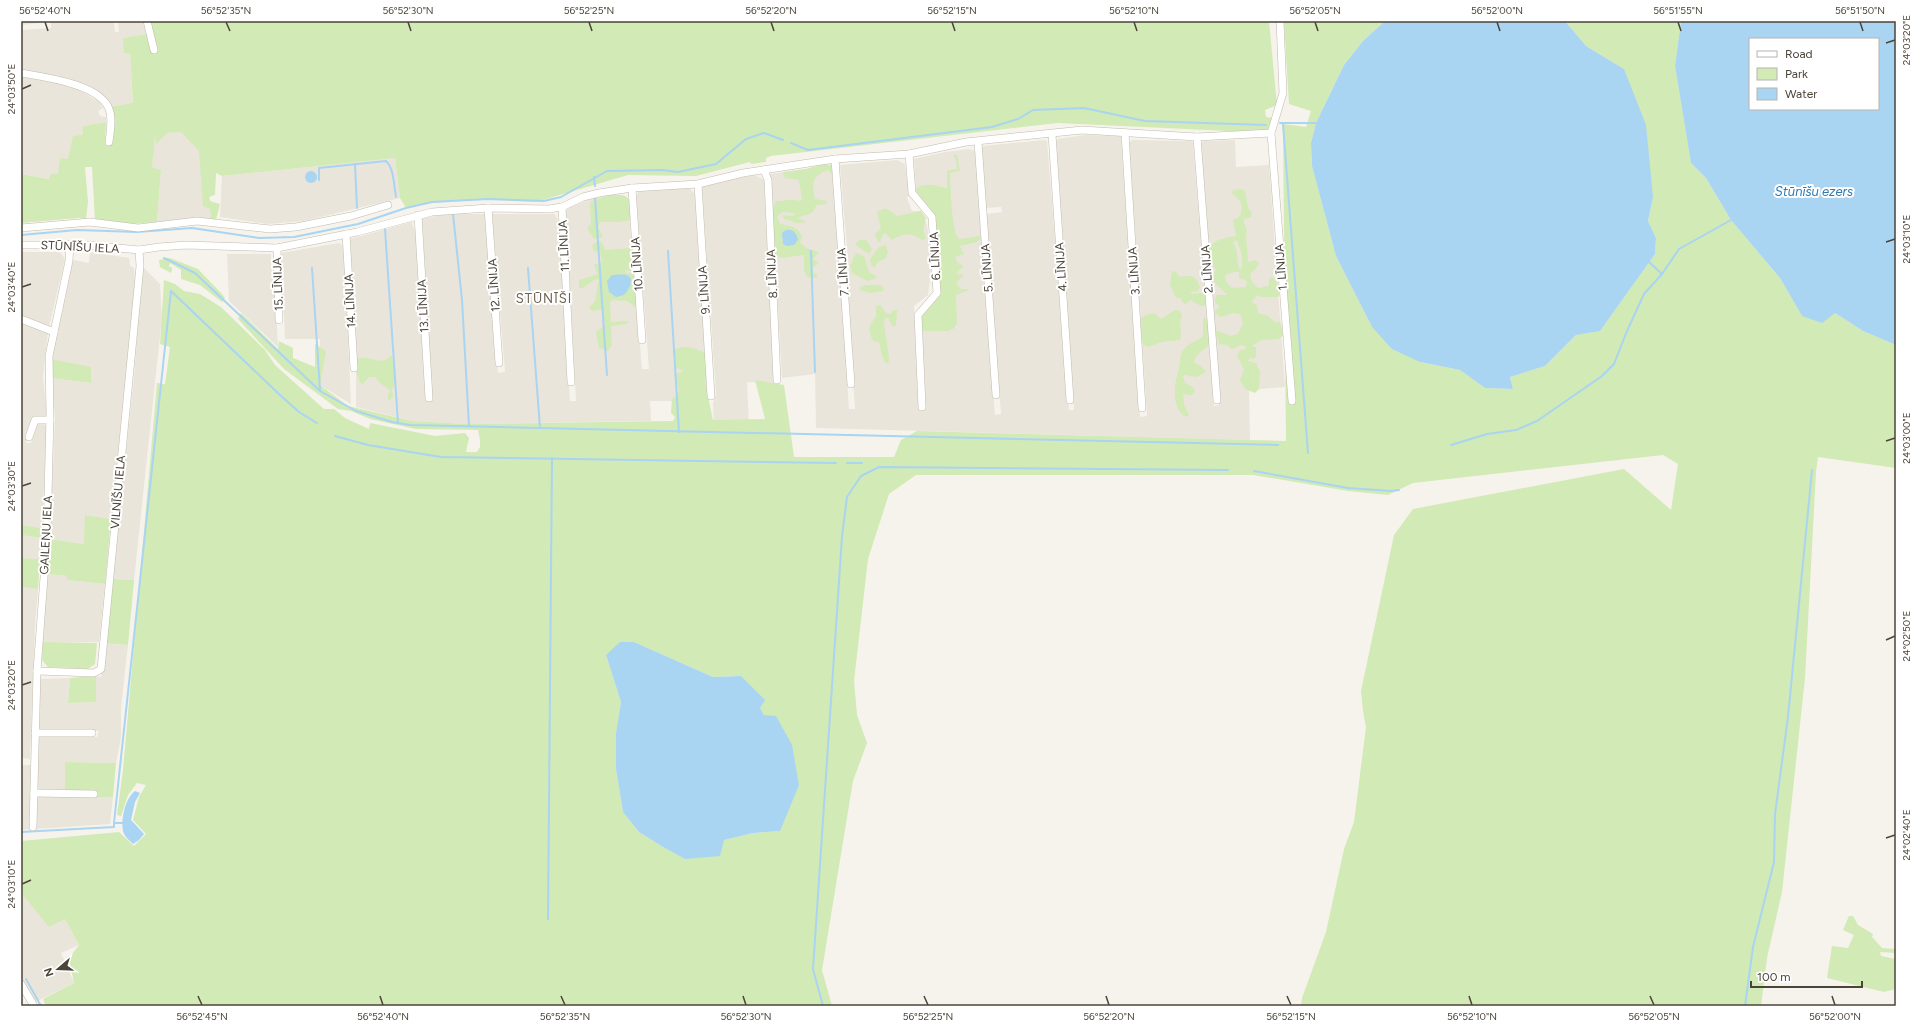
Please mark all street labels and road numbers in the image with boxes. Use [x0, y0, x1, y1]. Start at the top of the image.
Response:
street label: 11. LĪNIJA [556, 220, 572, 272]
street label: 6. LĪNIJA [927, 231, 943, 281]
street label: 10. LĪNIJA [628, 236, 646, 292]
street label: STŪNĪŠU IELA [40, 238, 120, 256]
street label: 4. LĪNIJA [1052, 242, 1070, 292]
street label: 5. LĪNIJA [978, 243, 996, 293]
street label: 1. LĪNIJA [1272, 243, 1290, 291]
street label: 2. LĪNIJA [1198, 244, 1216, 294]
street label: 3. LĪNIJA [1125, 246, 1143, 296]
street label: 7. LĪNIJA [834, 247, 852, 297]
street label: 8. LĪNIJA [764, 249, 780, 299]
street label: 15. LĪNIJA [270, 257, 286, 311]
street label: 12. LĪNIJA [485, 258, 503, 312]
street label: 9. LĪNIJA [695, 265, 713, 315]
street label: 14. LĪNIJA [342, 274, 358, 328]
street label: 13. LĪNIJA [415, 279, 431, 333]
street label: VILNĪŠU IELA [108, 455, 128, 529]
street label: GAILEŅU IELA [37, 495, 55, 575]

